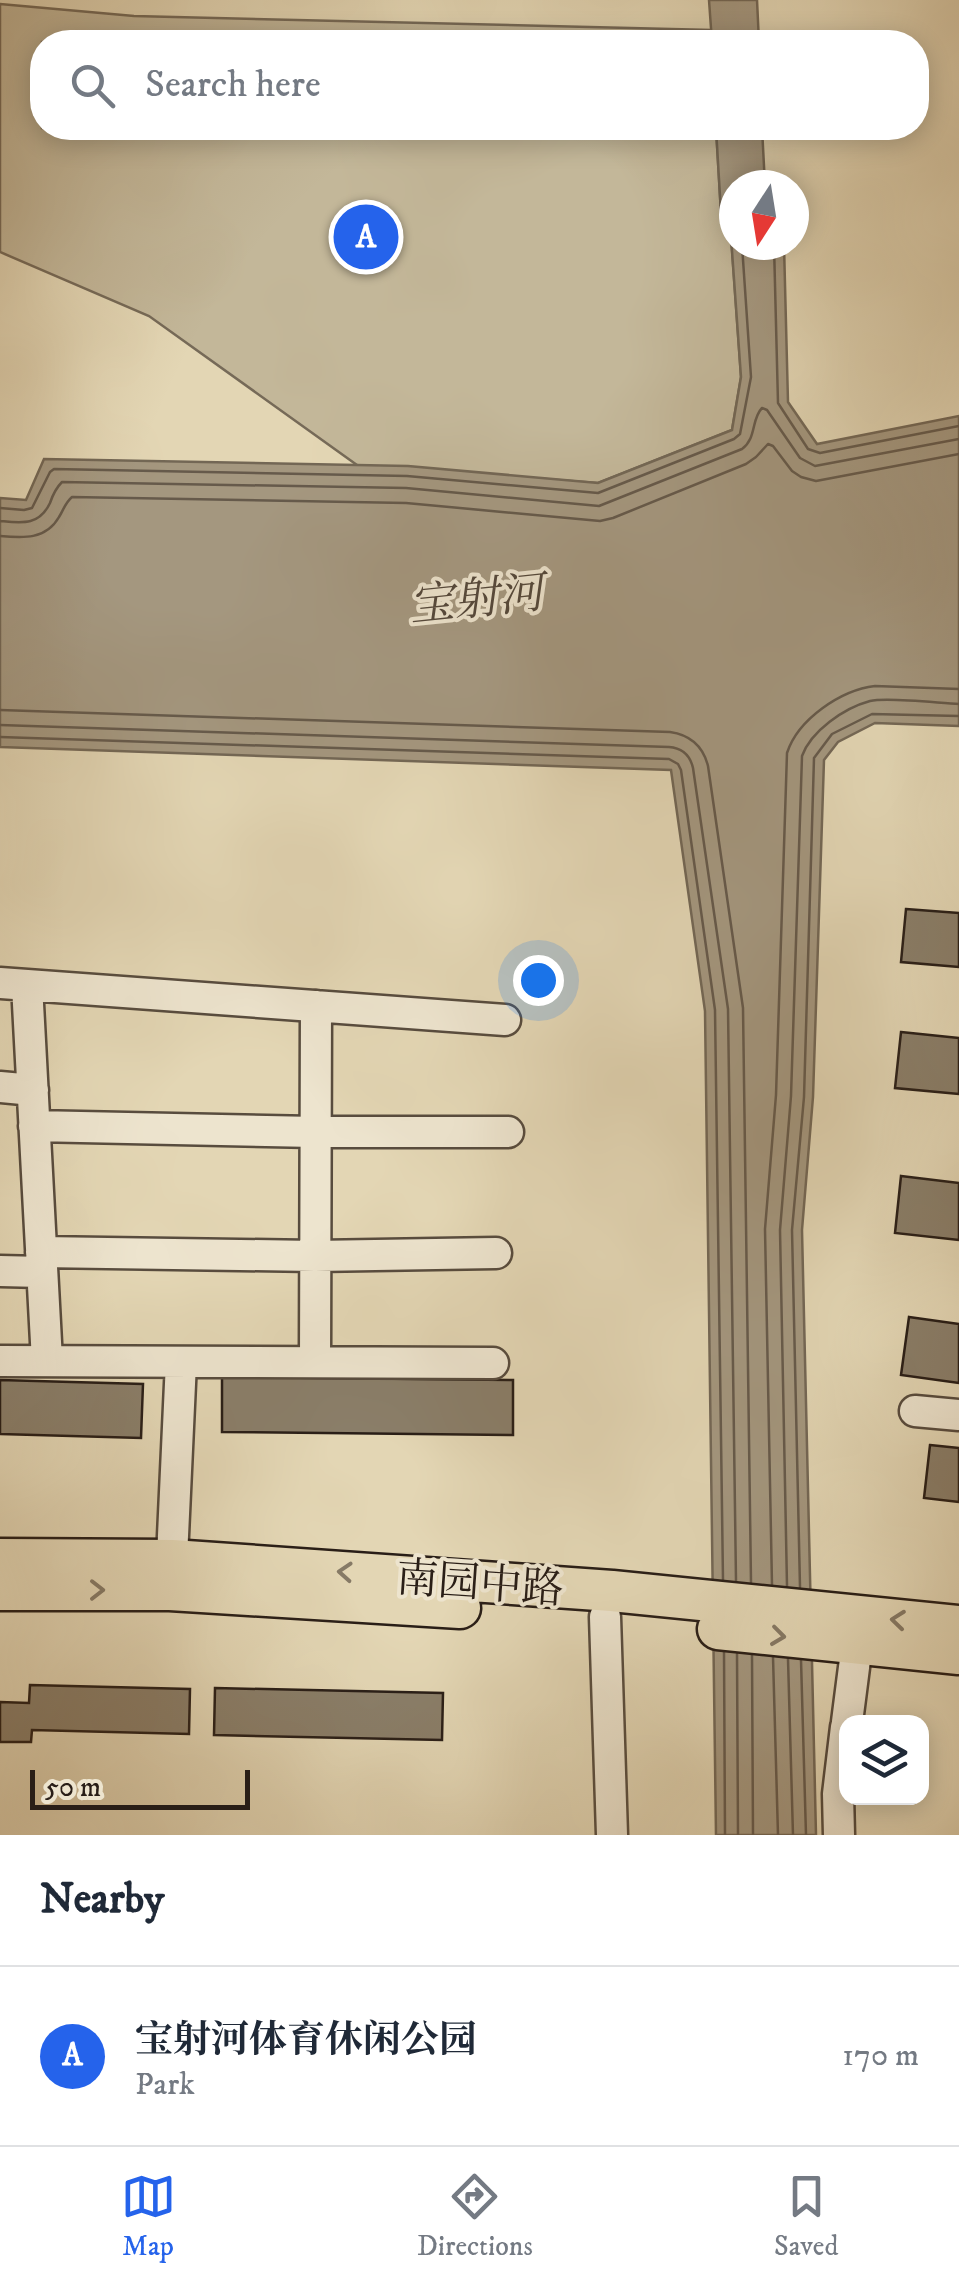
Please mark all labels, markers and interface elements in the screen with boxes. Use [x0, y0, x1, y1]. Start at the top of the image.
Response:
search box [30, 30, 929, 140]
icon: search [65, 58, 120, 113]
text: Search here [145, 61, 321, 109]
north arrow [719, 170, 809, 260]
pin: A [334, 200, 398, 274]
water label: 宝射河 [406, 565, 553, 636]
your location [513, 955, 564, 1006]
street label: 南园中路 [394, 1553, 565, 1617]
one-way arrow [336, 1562, 352, 1583]
one-way arrow [90, 1579, 106, 1601]
one-way arrow [889, 1610, 905, 1631]
one-way arrow [770, 1625, 786, 1646]
map controls [839, 1715, 929, 1805]
button: layers [839, 1715, 929, 1805]
scale bar [30, 1765, 250, 1810]
text: 50 m [45, 1770, 101, 1805]
text: Nearby [40, 1874, 164, 1926]
text: 宝射河体育休闲公园 [135, 2017, 477, 2065]
text: A [62, 2036, 83, 2076]
text: 170 m [842, 2036, 919, 2076]
text: Park [135, 2065, 195, 2105]
tab: Map [121, 2169, 176, 2264]
tab: Directions [417, 2169, 533, 2264]
tab: Saved [774, 2169, 838, 2264]

